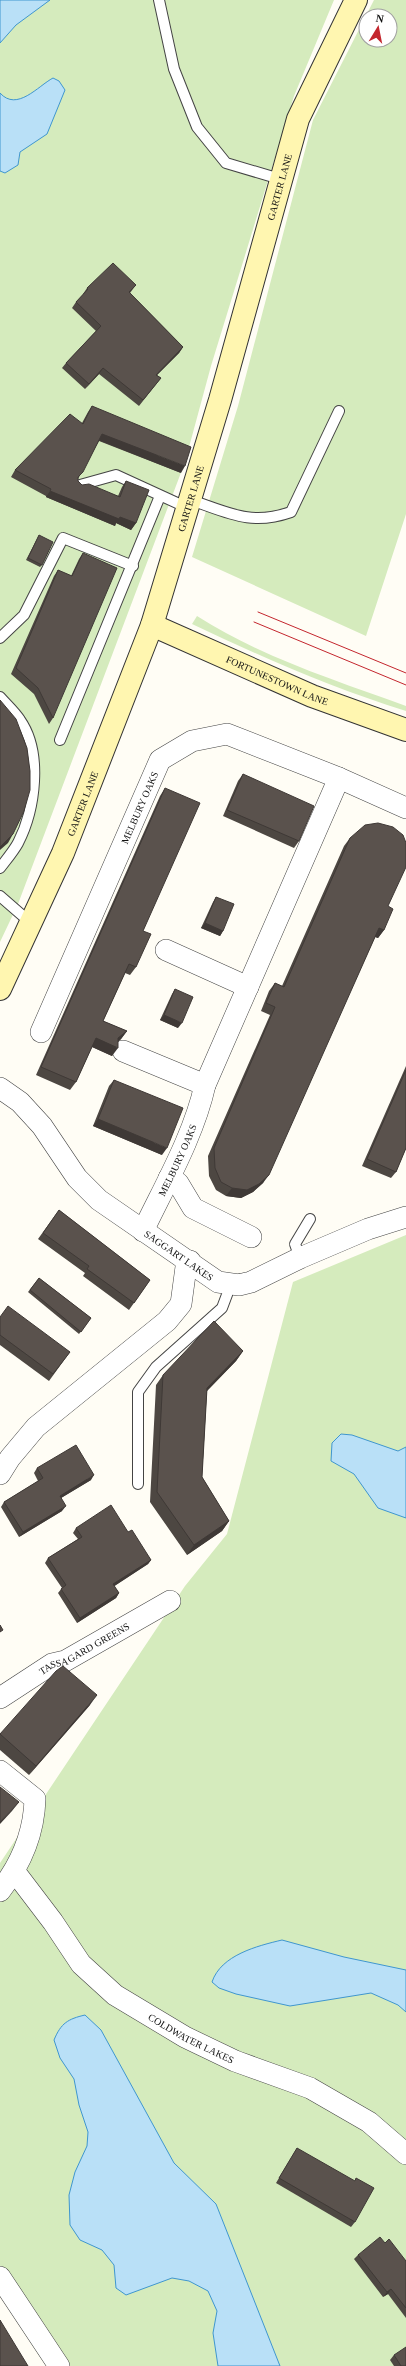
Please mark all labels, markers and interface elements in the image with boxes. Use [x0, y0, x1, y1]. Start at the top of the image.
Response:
north arrow [358, 8, 398, 48]
text: N [375, 12, 385, 25]
street label: GARTER LANE [265, 152, 294, 221]
street label: GARTER LANE [175, 464, 205, 533]
street label: FORTUNESTOWN LANE [225, 653, 330, 707]
street label: GARTER LANE [65, 770, 100, 837]
street label: MELBURY OAKS [119, 770, 160, 845]
street label: MELBURY OAKS [156, 1122, 198, 1198]
street label: SAGGART LAKES [142, 1228, 216, 1283]
street label: TASSAGARD GREENS [37, 1620, 131, 1677]
street label: COLDWATER LAKES [146, 2011, 236, 2065]

